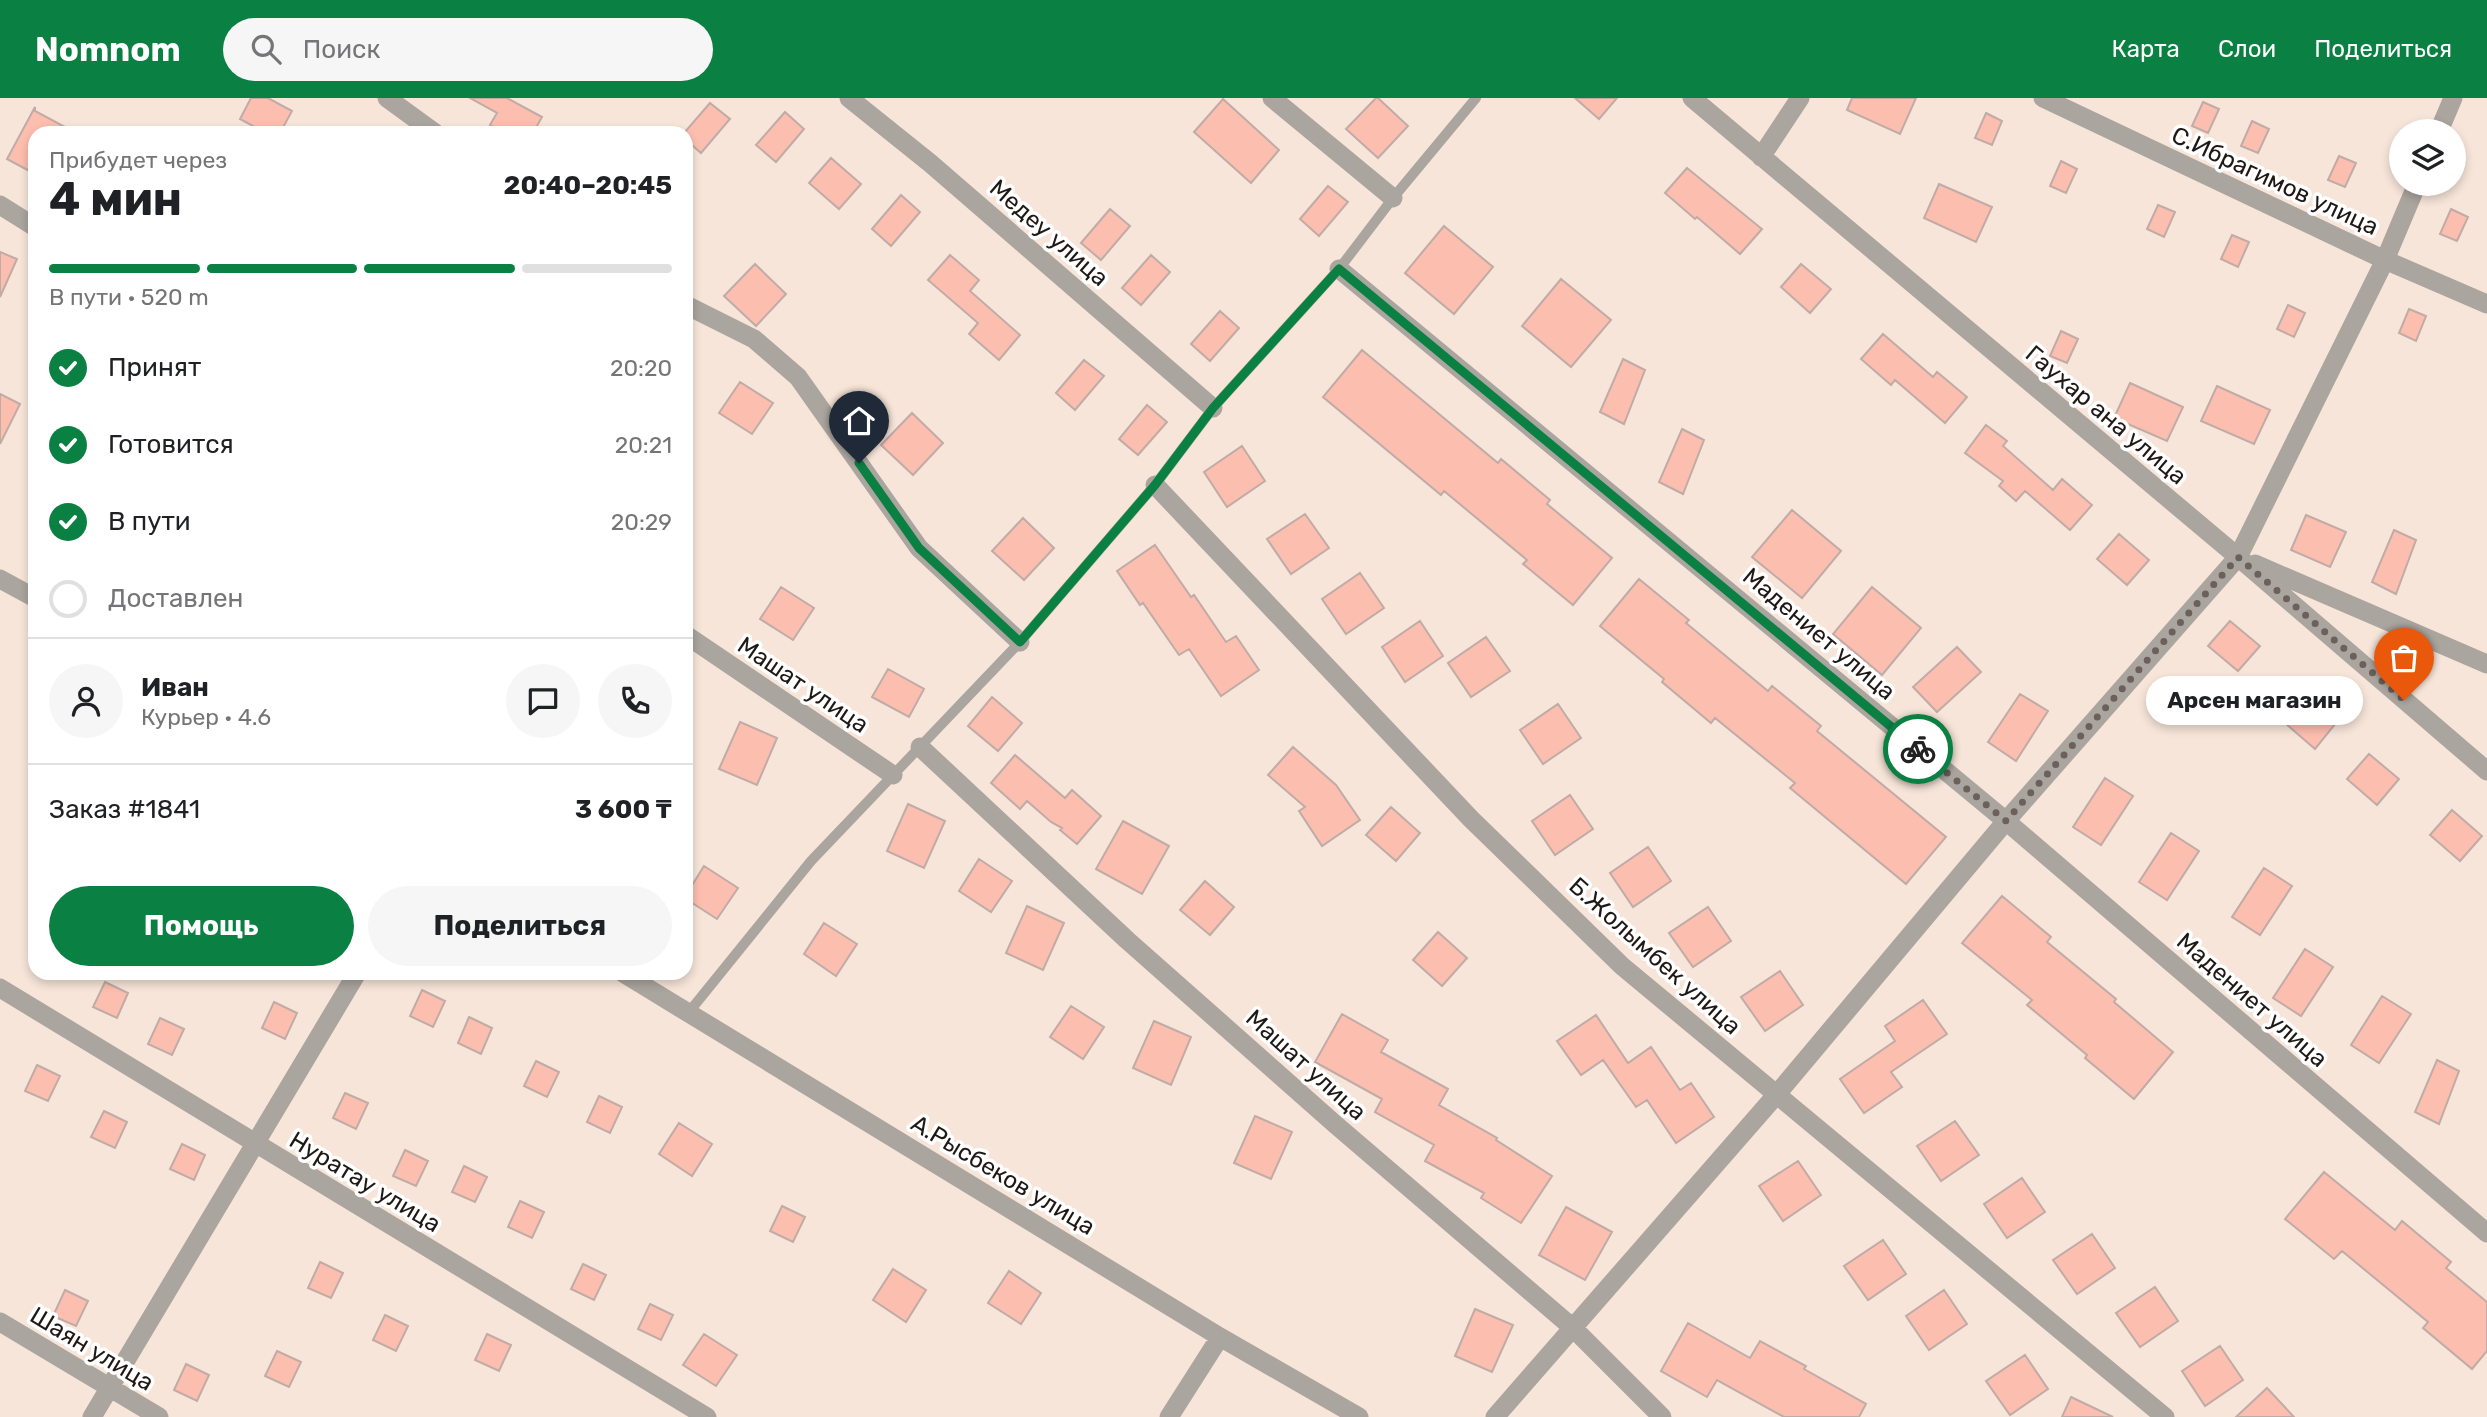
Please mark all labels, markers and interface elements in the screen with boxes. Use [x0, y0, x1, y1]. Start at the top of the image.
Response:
search box [223, 18, 713, 81]
text: Nomnom [35, 30, 181, 69]
icon: search [247, 30, 285, 68]
text: Поиск [303, 34, 380, 65]
text: Карта [2111, 35, 2180, 63]
text: Слои [2218, 35, 2276, 63]
text: Поделиться [2314, 35, 2452, 63]
map controls [2389, 119, 2466, 196]
button: layers [2389, 119, 2466, 196]
street label: С.Ибрагимов улица [2167, 121, 2383, 241]
text: Прибудет через [49, 146, 227, 174]
text: 20:40–20:45 [504, 170, 672, 201]
text: 4 мин [49, 172, 182, 227]
street label: Медеу улица [984, 174, 1114, 292]
text: В пути · 520 m [49, 283, 209, 311]
street label: Гаухар ана улица [2020, 340, 2192, 490]
icon: check [49, 349, 87, 387]
text: Принят [108, 352, 201, 383]
text: 20:20 [610, 354, 672, 382]
pin [829, 391, 889, 463]
icon: home [840, 402, 878, 440]
icon: check [49, 426, 87, 464]
text: Готовится [108, 429, 234, 460]
text: 20:21 [615, 431, 672, 459]
icon: check [49, 503, 87, 541]
text: В пути [108, 506, 191, 537]
text: 20:29 [611, 508, 672, 536]
street label: Мадениет улица [1737, 562, 1901, 706]
text: Доставлен [108, 583, 243, 614]
pin [2374, 628, 2434, 700]
street label: Машат улица [732, 631, 874, 739]
icon: bag [2385, 639, 2423, 677]
button: person [49, 664, 123, 738]
button: chat [506, 664, 580, 738]
button: phone [598, 664, 672, 738]
text: Иван [141, 672, 209, 703]
callout: Арсен магазин [2145, 676, 2362, 724]
text: Арсен магазин [2167, 686, 2342, 714]
text: Курьер · 4.6 [141, 703, 271, 731]
courier [1883, 714, 1953, 784]
icon: bike [1899, 730, 1937, 768]
text: Заказ #1841 [49, 794, 200, 825]
text: 3 600 ₸ [575, 794, 672, 825]
street label: Б.Жолымбек улица [1563, 872, 1747, 1040]
button: Помощь [49, 886, 354, 966]
button: Поделиться [368, 886, 672, 966]
street label: Мадениет улица [2171, 927, 2333, 1073]
street label: Машат улица [1240, 1004, 1372, 1126]
street label: А.Рысбеков улица [906, 1109, 1100, 1241]
street label: Нуратау улица [284, 1126, 446, 1238]
street label: Шаян улица [25, 1301, 159, 1397]

